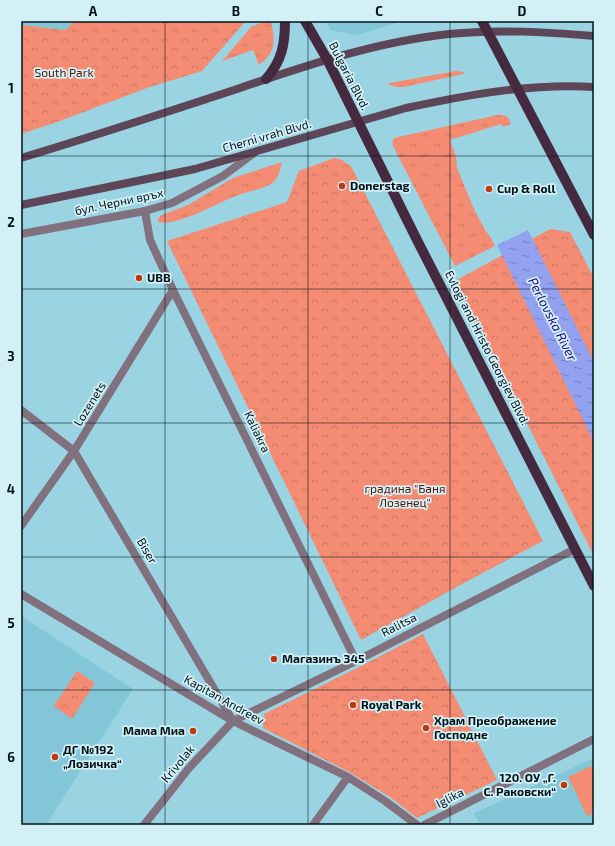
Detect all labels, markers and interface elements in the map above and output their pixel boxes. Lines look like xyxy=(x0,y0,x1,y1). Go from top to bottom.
text: A xyxy=(89,3,98,19)
text: B xyxy=(232,3,240,19)
text: C xyxy=(375,3,383,19)
text: D xyxy=(518,3,527,19)
street label: Bulgaria Blvd. xyxy=(327,39,373,112)
park label: South Park xyxy=(34,65,94,79)
text: 1 xyxy=(8,80,14,96)
street label: Cherni vrah Blvd. xyxy=(221,116,313,154)
place label: Donerstag xyxy=(350,178,410,192)
marker: Donerstag xyxy=(337,181,347,191)
place label: Cup & Roll xyxy=(497,181,555,195)
marker: Cup & Roll xyxy=(484,184,494,194)
street label: бул. Черни връх xyxy=(73,185,165,218)
text: 2 xyxy=(7,214,15,230)
street label: Evlogi and Hristo Georgiev Blvd. xyxy=(443,268,533,427)
place label: UBB xyxy=(147,270,171,284)
marker: UBB xyxy=(134,273,144,283)
water label: Perlovska River xyxy=(525,275,581,364)
text: 3 xyxy=(7,348,15,364)
street label: Lozenets xyxy=(70,379,108,428)
street label: Kaliakra xyxy=(242,409,274,455)
text: 4 xyxy=(7,481,15,497)
park label: градина "Баня Лозенец" xyxy=(365,481,445,509)
street label: Biser xyxy=(135,535,161,566)
street label: Ralitsa xyxy=(379,609,419,639)
text: 5 xyxy=(7,615,15,631)
place label: Магазинъ 345 xyxy=(282,651,365,665)
marker: Магазинъ 345 xyxy=(269,654,279,664)
street label: Kapitan Andreev xyxy=(182,671,267,727)
place label: Royal Park xyxy=(361,697,422,712)
marker: Royal Park xyxy=(348,700,358,710)
place label: Храм Преображение Господне xyxy=(434,713,557,741)
place label: Мама Миа xyxy=(123,723,185,737)
marker: Храм Преображение Господне xyxy=(421,723,431,733)
marker: Мама Миа xyxy=(188,726,198,736)
place label: ДГ №192 „Лозичка“ xyxy=(63,742,122,770)
street label: Krivolak xyxy=(158,742,197,785)
text: 6 xyxy=(7,749,15,765)
marker: ДГ №192 „Лозичка“ xyxy=(50,752,60,762)
place label: 120. ОУ „Г. С. Раковски“ xyxy=(483,770,556,798)
marker: 120. ОУ „Г. С. Раковски“ xyxy=(559,780,569,790)
street label: Iglika xyxy=(433,784,466,810)

